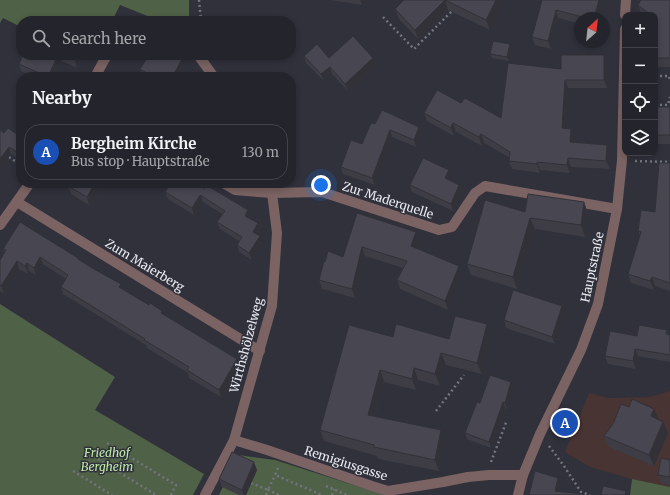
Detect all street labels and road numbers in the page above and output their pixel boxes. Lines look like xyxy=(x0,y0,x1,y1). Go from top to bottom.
street label: Zur Maderquelle xyxy=(341,178,435,222)
street label: Hauptstraße xyxy=(577,230,607,304)
street label: Zum Maierberg xyxy=(103,236,188,295)
street label: Wirthshölzelweg xyxy=(226,295,266,395)
street label: Remigiusgasse xyxy=(303,443,389,483)

